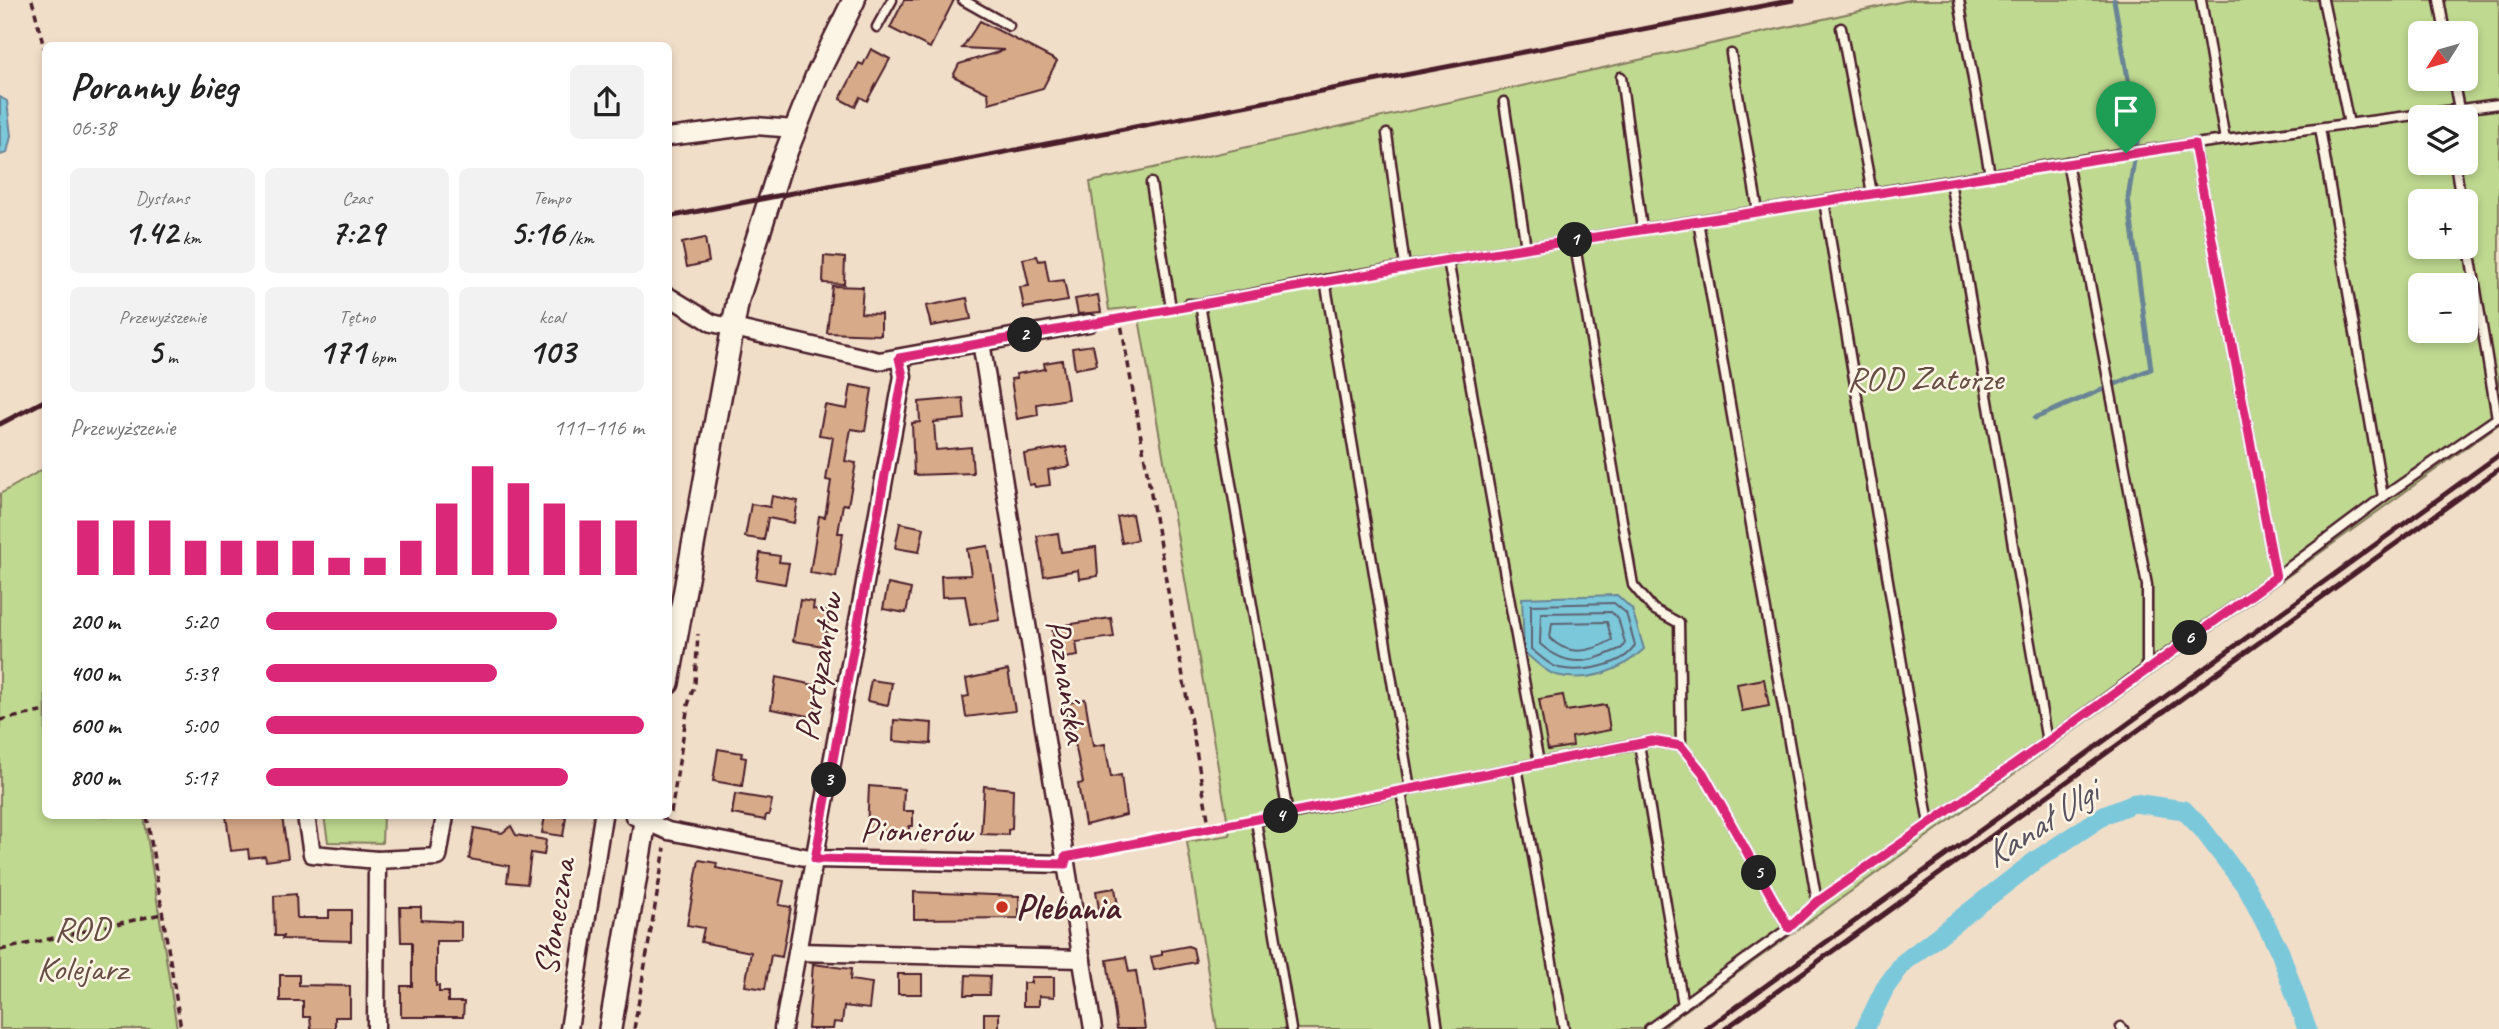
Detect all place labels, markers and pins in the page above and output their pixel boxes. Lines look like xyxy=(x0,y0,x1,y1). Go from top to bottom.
pin xyxy=(2096,81,2156,153)
pin: 1 xyxy=(1558,222,1592,258)
pin: 2 xyxy=(1007,318,1042,352)
pin: 6 xyxy=(2172,620,2208,656)
pin: 3 xyxy=(812,762,846,798)
pin: 4 xyxy=(1264,798,1298,834)
pin: 5 xyxy=(1742,856,1776,890)
place label: Plebania xyxy=(1016,885,1122,930)
marker: Plebania xyxy=(994,899,1010,915)

